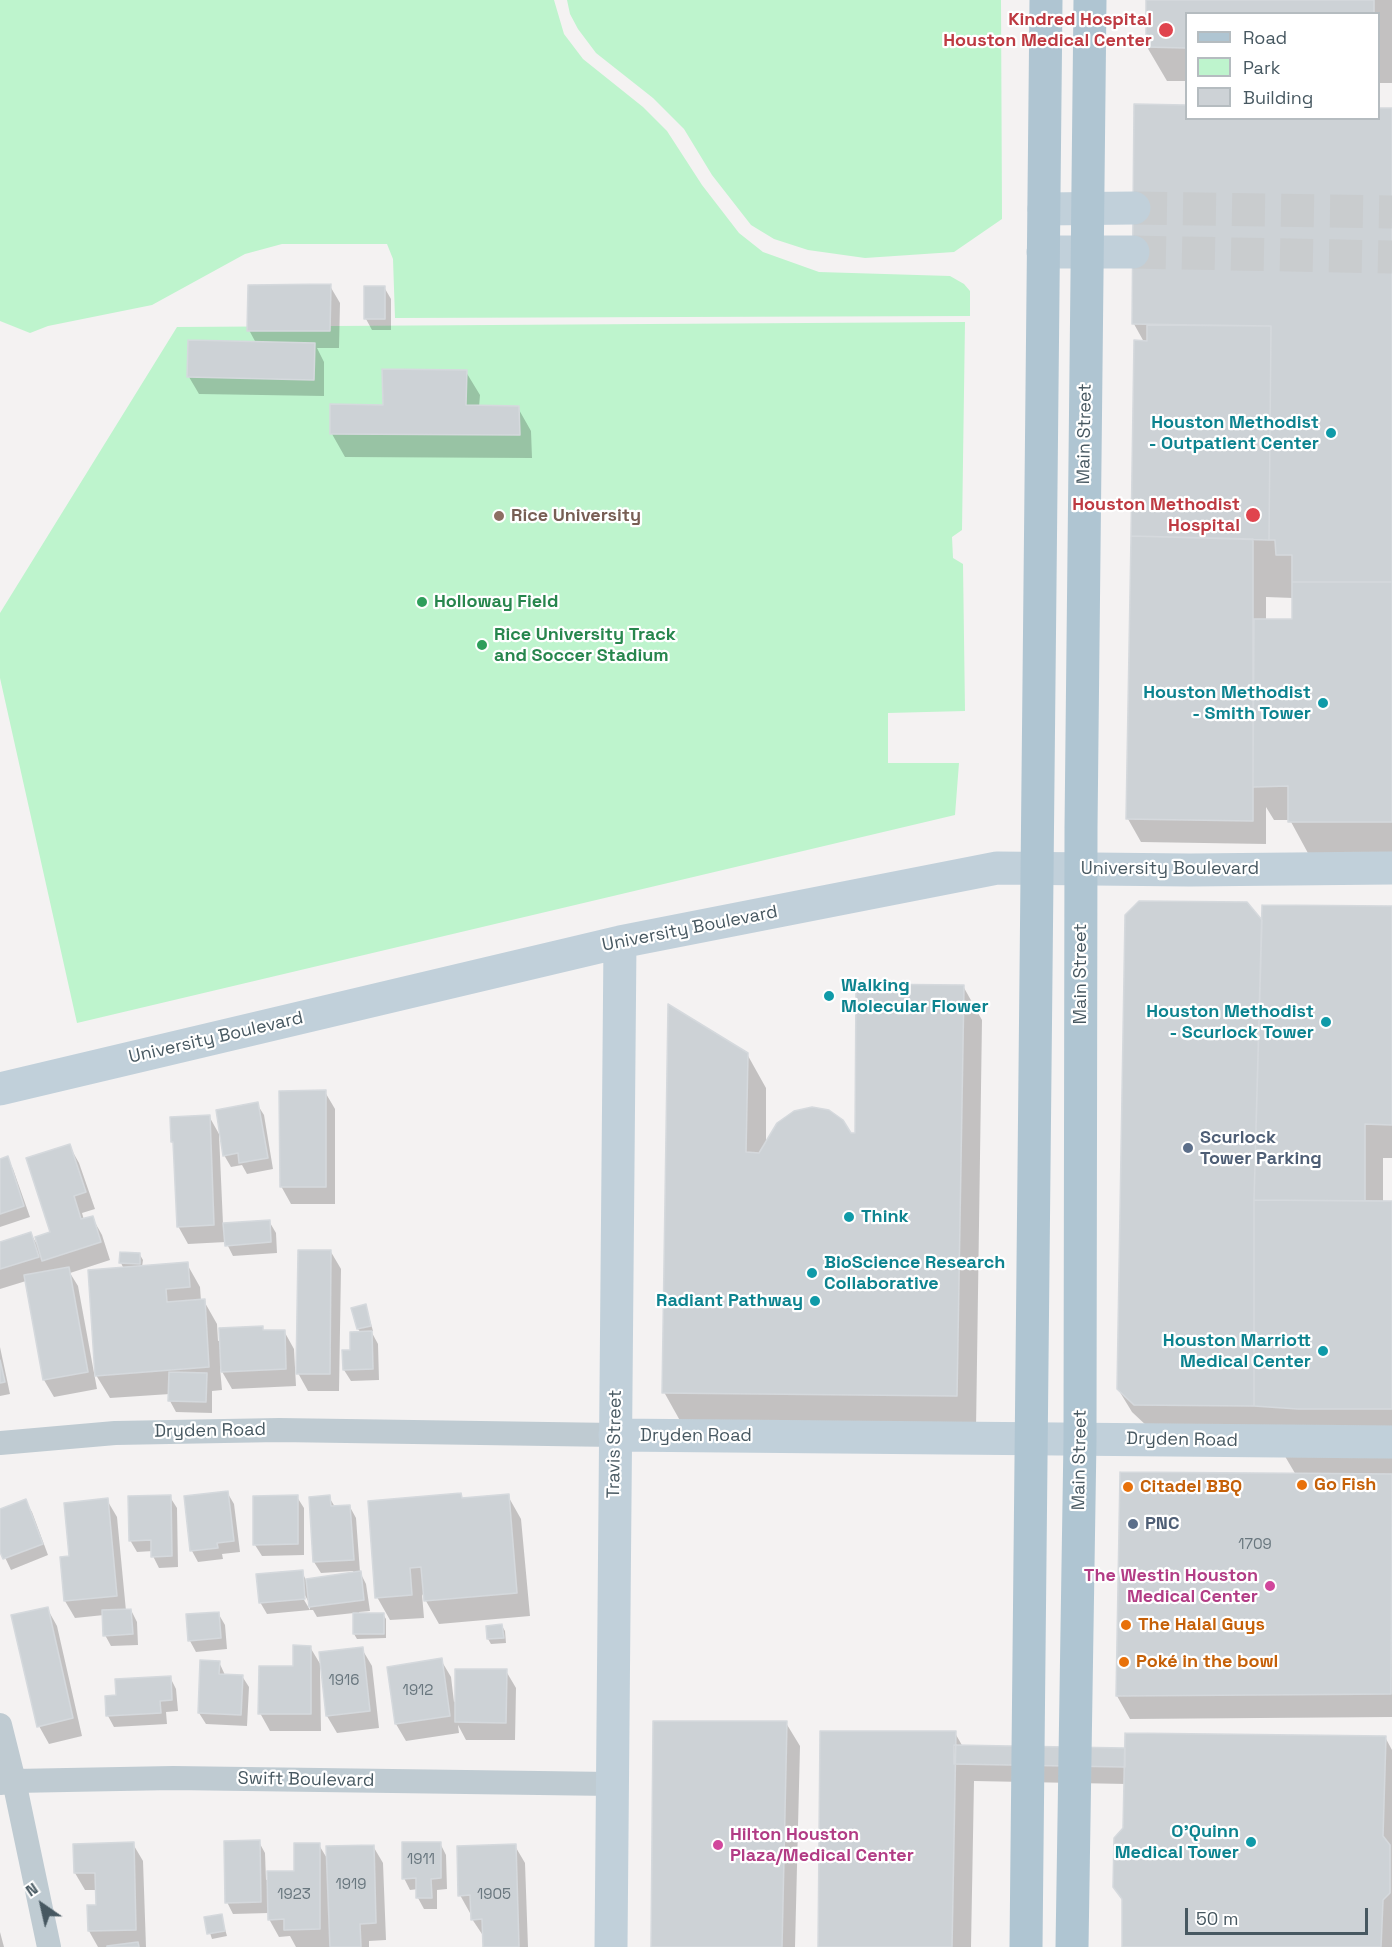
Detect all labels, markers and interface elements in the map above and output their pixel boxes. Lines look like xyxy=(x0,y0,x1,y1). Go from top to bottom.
place label: Kindred Hospital Houston Medical Center xyxy=(943,9,1152,52)
legend xyxy=(1185,12,1380,120)
marker: Kindred Hospital Houston Medical Center xyxy=(1157,21,1175,39)
text: Road xyxy=(1243,26,1287,49)
text: Park xyxy=(1243,56,1280,79)
text: Building xyxy=(1243,86,1313,109)
street label: Main Street xyxy=(1073,383,1097,485)
place label: Houston Methodist - Outpatient Center xyxy=(1149,412,1319,454)
marker: Houston Methodist - Outpatient Center xyxy=(1324,426,1338,440)
place label: Houston Methodist Hospital xyxy=(1072,494,1240,536)
place label: Rice University xyxy=(511,505,641,527)
marker: Houston Methodist Hospital xyxy=(1244,506,1262,524)
marker: Rice University xyxy=(492,509,506,523)
place label: Holloway Field xyxy=(434,591,558,613)
marker: Holloway Field xyxy=(415,595,429,609)
place label: Rice University Track and Soccer Stadium xyxy=(494,624,676,666)
marker: Rice University Track and Soccer Stadium xyxy=(475,638,489,652)
place label: Houston Methodist - Smith Tower xyxy=(1143,682,1311,724)
marker: Houston Methodist - Smith Tower xyxy=(1316,696,1330,710)
street label: University Boulevard xyxy=(1081,858,1259,880)
street label: University Boulevard xyxy=(600,901,780,957)
street label: Main Street xyxy=(1070,923,1092,1025)
place label: Walking Molecular Flower xyxy=(841,975,989,1018)
marker: Walking Molecular Flower xyxy=(822,989,836,1003)
place label: Houston Methodist - Scurlock Tower xyxy=(1146,1001,1314,1044)
street label: University Boulevard xyxy=(127,1007,305,1069)
marker: Houston Methodist - Scurlock Tower xyxy=(1319,1015,1333,1029)
place label: Scurlock Tower Parking xyxy=(1200,1127,1322,1170)
marker: Scurlock Tower Parking xyxy=(1181,1141,1195,1155)
place label: Think xyxy=(861,1206,909,1228)
marker: Think xyxy=(842,1210,856,1224)
place label: BioScience Research Collaborative xyxy=(824,1252,1005,1294)
marker: BioScience Research Collaborative xyxy=(805,1266,819,1280)
place label: Radiant Pathway xyxy=(656,1290,803,1312)
marker: Radiant Pathway xyxy=(808,1294,822,1308)
place label: Houston Marriott Medical Center xyxy=(1163,1330,1311,1372)
marker: Houston Marriott Medical Center xyxy=(1316,1344,1330,1358)
street label: Travis Street xyxy=(603,1389,627,1499)
street label: Main Street xyxy=(1068,1409,1092,1511)
street label: Dryden Road xyxy=(154,1419,266,1443)
street label: Dryden Road xyxy=(640,1425,752,1447)
street label: Dryden Road xyxy=(1126,1428,1238,1452)
place label: Go Fish xyxy=(1314,1474,1376,1496)
place label: Citadel BBQ xyxy=(1140,1476,1242,1498)
marker: Go Fish xyxy=(1295,1478,1309,1492)
marker: Citadel BBQ xyxy=(1121,1480,1135,1494)
place label: PNC xyxy=(1145,1513,1180,1535)
marker: PNC xyxy=(1126,1517,1140,1531)
house number: 1709 xyxy=(1238,1536,1272,1554)
place label: The Westin Houston Medical Center xyxy=(1084,1565,1258,1608)
marker: The Westin Houston Medical Center xyxy=(1263,1579,1277,1593)
place label: The Halal Guys xyxy=(1138,1614,1265,1636)
marker: The Halal Guys xyxy=(1119,1618,1133,1632)
place label: Poké in the bowl xyxy=(1136,1651,1278,1673)
marker: Poké in the bowl xyxy=(1117,1655,1131,1669)
house number: 1916 xyxy=(329,1672,359,1690)
house number: 1912 xyxy=(403,1682,433,1700)
street label: Swift Boulevard xyxy=(237,1768,375,1792)
place label: O'Quinn Medical Tower xyxy=(1115,1821,1239,1864)
place label: Hilton Houston Plaza/Medical Center xyxy=(730,1824,914,1866)
marker: O'Quinn Medical Tower xyxy=(1244,1835,1258,1849)
marker: Hilton Houston Plaza/Medical Center xyxy=(711,1838,725,1852)
house number: 1911 xyxy=(407,1851,435,1869)
north arrow xyxy=(12,1875,72,1935)
house number: 1919 xyxy=(336,1876,366,1894)
text: N xyxy=(21,1878,42,1901)
house number: 1923 xyxy=(277,1886,311,1904)
house number: 1905 xyxy=(477,1886,511,1904)
scale bar xyxy=(1188,1896,1371,1934)
text: 50 m xyxy=(1196,1907,1238,1930)

